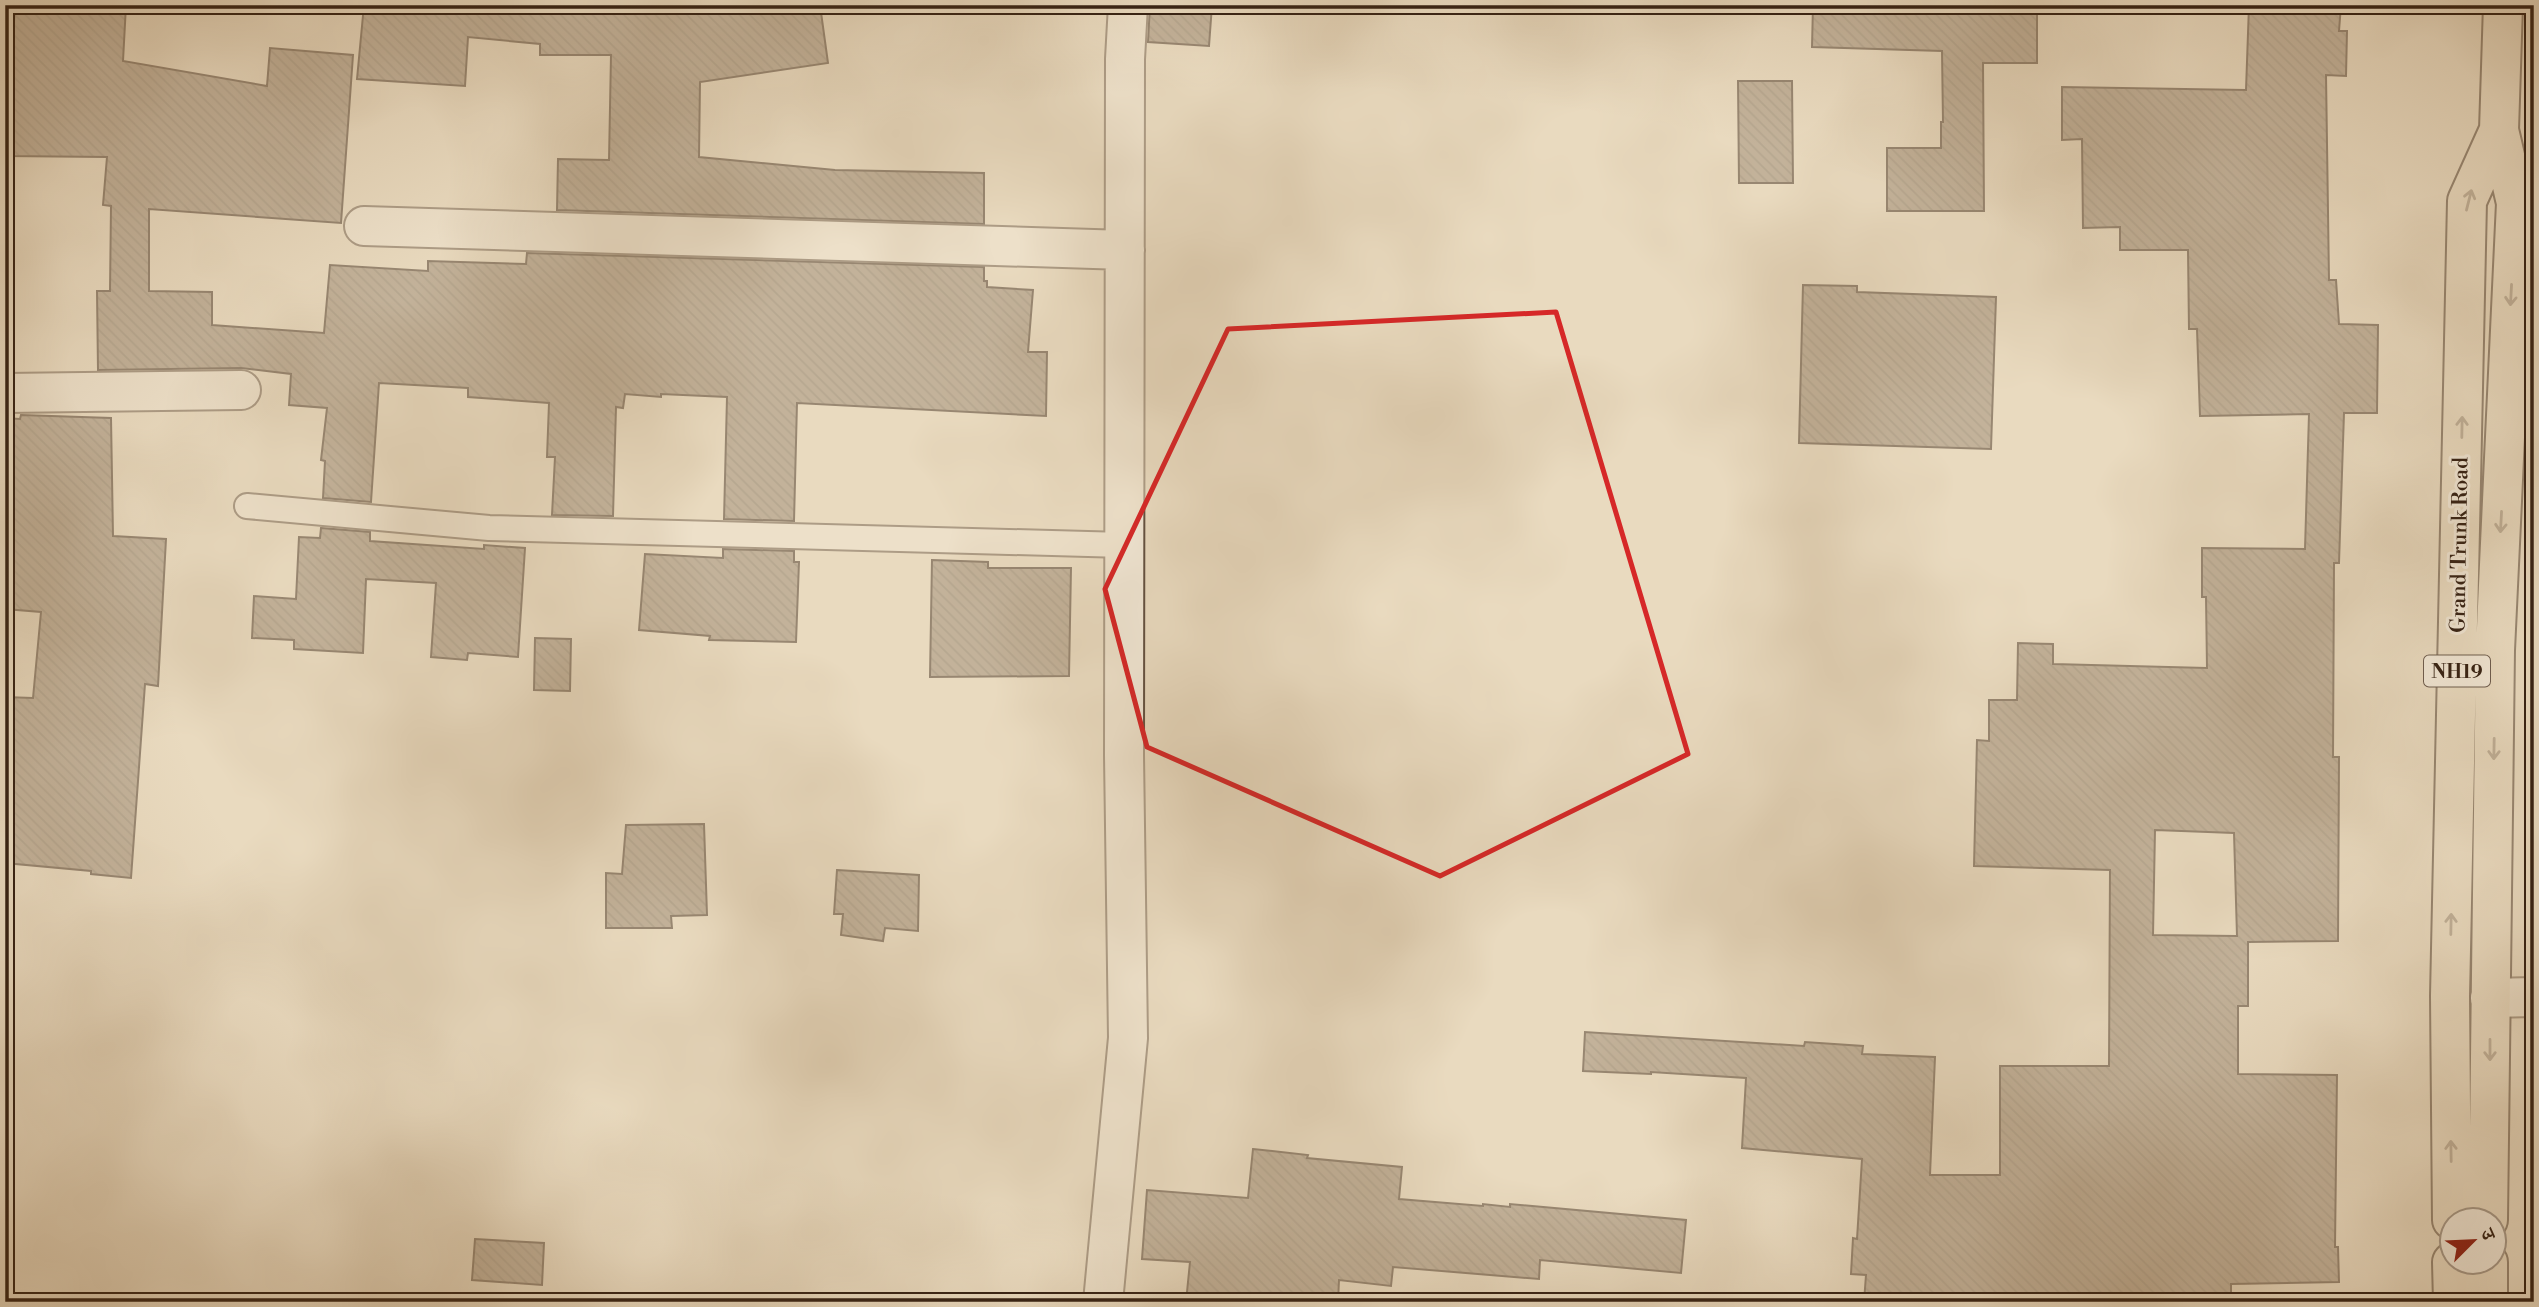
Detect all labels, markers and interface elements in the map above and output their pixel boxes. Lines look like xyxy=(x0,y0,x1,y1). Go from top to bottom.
one-way arrow xyxy=(2463,189,2476,212)
one-way arrow xyxy=(2505,283,2518,306)
one-way arrow xyxy=(2455,416,2469,439)
street label: Grand Trunk Road xyxy=(2445,457,2475,633)
one-way arrow xyxy=(2495,510,2508,533)
road number: NH19 xyxy=(2424,656,2490,686)
one-way arrow xyxy=(2487,737,2501,760)
one-way arrow xyxy=(2445,913,2458,936)
one-way arrow xyxy=(2483,1038,2497,1061)
one-way arrow xyxy=(2444,1140,2458,1163)
north arrow xyxy=(2438,1206,2508,1276)
text: उ xyxy=(2474,1223,2501,1245)

